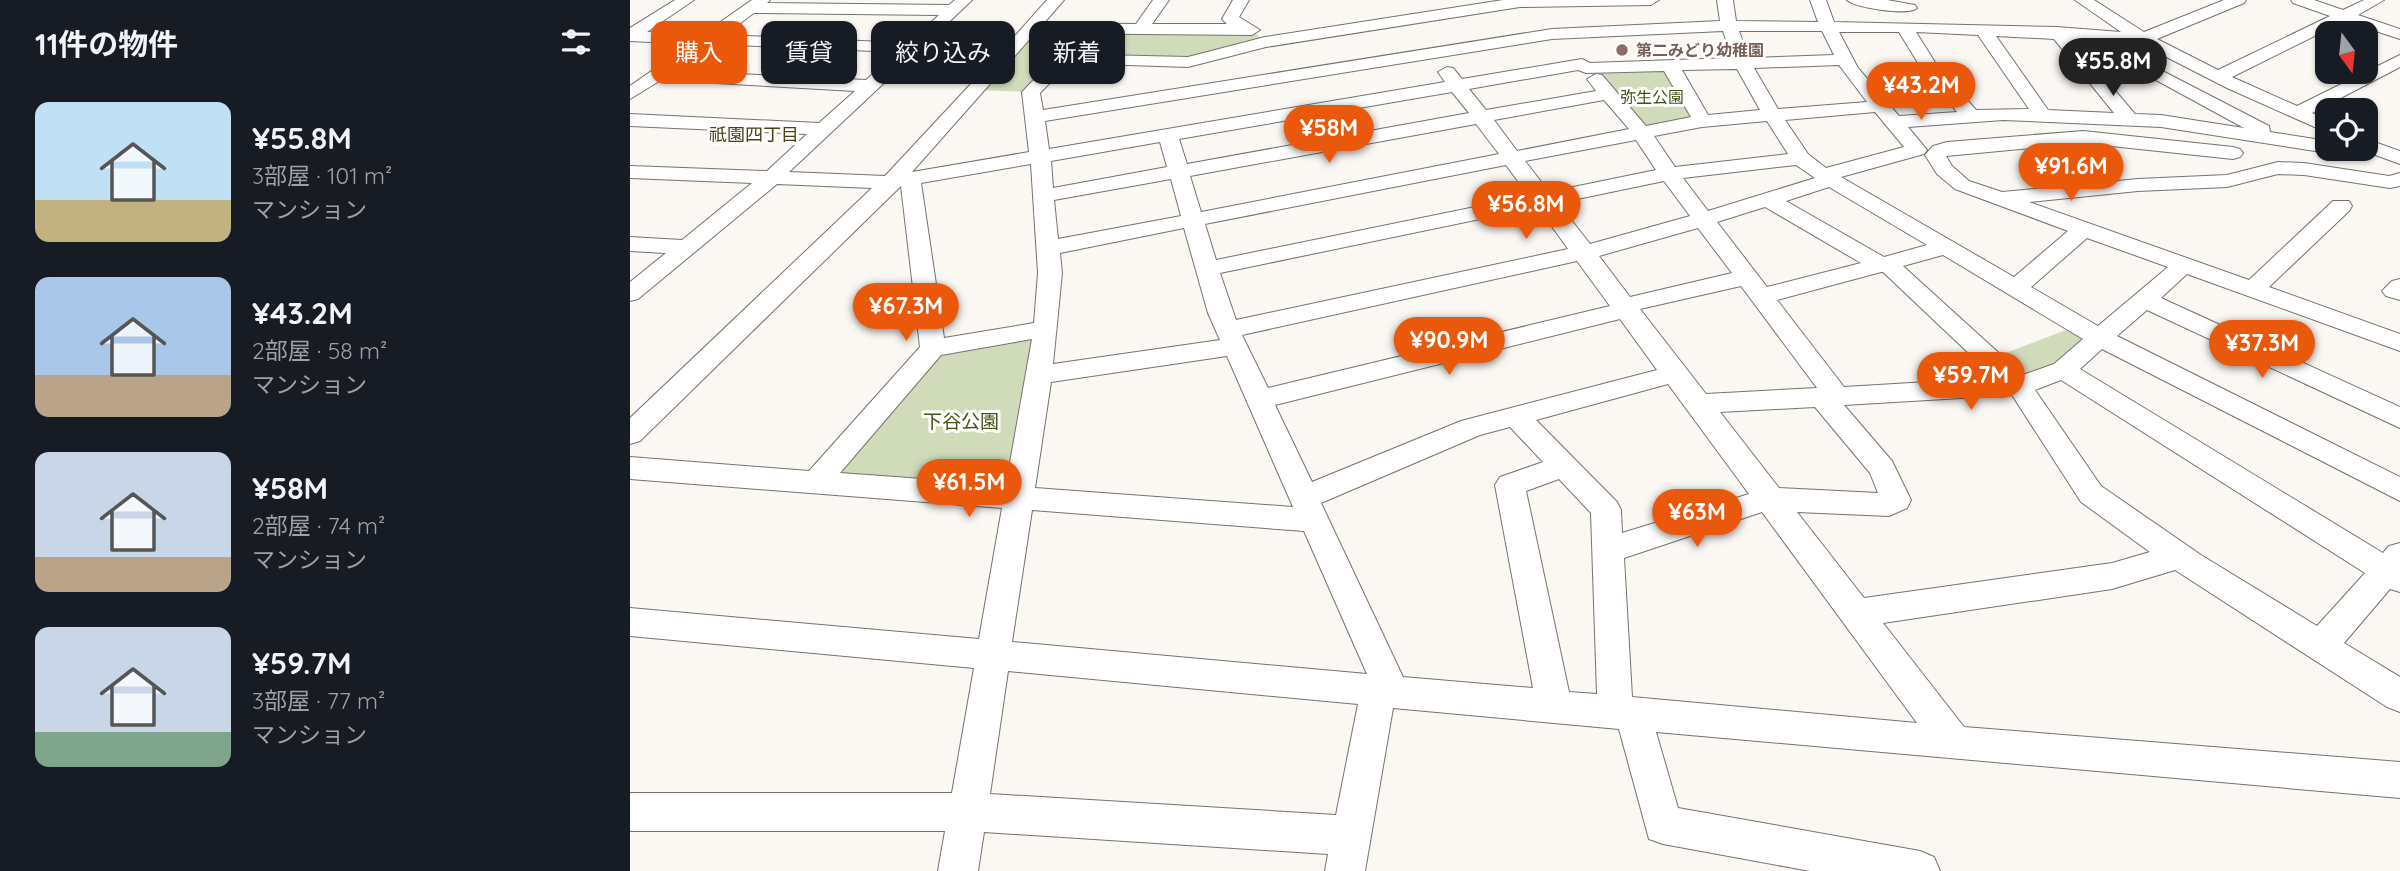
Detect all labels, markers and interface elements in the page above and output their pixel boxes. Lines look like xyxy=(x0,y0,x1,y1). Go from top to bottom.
chip: 購入 xyxy=(651,21,747,84)
chip: 賃貸 xyxy=(761,21,857,84)
chip: 絞り込み xyxy=(871,21,1015,84)
chip: 新着 xyxy=(1029,21,1125,84)
north arrow xyxy=(2315,21,2378,84)
map controls xyxy=(2315,21,2378,161)
icon: filters xyxy=(557,23,595,61)
text: 11件の物件 xyxy=(35,25,178,63)
pin: ¥55.8M xyxy=(2056,38,2170,98)
place label: 第二みどり幼稚園 xyxy=(1636,40,1764,60)
marker: 第二みどり幼稚園 xyxy=(1614,42,1630,58)
text: ¥55.8M xyxy=(2075,46,2151,75)
pin: ¥43.2M xyxy=(1864,62,1978,122)
text: ¥43.2M xyxy=(1882,70,1960,99)
park label: 弥生公園 xyxy=(1620,87,1684,107)
button: locate xyxy=(2315,98,2378,161)
pin: ¥58M xyxy=(1288,106,1370,165)
text: ¥58M xyxy=(1300,113,1358,142)
text: ¥55.8M xyxy=(252,119,352,157)
district label: 祇園四丁目 xyxy=(709,123,799,146)
icon: home xyxy=(91,130,175,214)
pin: ¥91.6M xyxy=(2014,144,2128,203)
text: ¥91.6M xyxy=(2034,151,2108,180)
text: 3部屋 · 101 m² xyxy=(252,161,392,190)
pin: ¥56.8M xyxy=(1469,182,1583,241)
text: ¥56.8M xyxy=(1488,189,1564,218)
text: マンション xyxy=(252,195,367,224)
pin: ¥67.3M xyxy=(849,284,963,343)
text: ¥67.3M xyxy=(869,291,943,320)
text: ¥43.2M xyxy=(252,294,353,332)
icon: home xyxy=(91,305,175,389)
pin: ¥90.9M xyxy=(1392,318,1506,377)
pin: ¥37.3M xyxy=(2205,320,2319,380)
text: ¥90.9M xyxy=(1410,325,1488,354)
text: ¥37.3M xyxy=(2225,328,2299,357)
text: 2部屋 · 58 m² xyxy=(252,336,387,365)
pin: ¥59.7M xyxy=(1914,352,2028,412)
text: ¥59.7M xyxy=(1933,360,2009,389)
text: マンション xyxy=(252,370,367,399)
park label: 下谷公園 xyxy=(923,409,999,433)
pin: ¥61.5M xyxy=(912,460,1026,519)
text: ¥61.5M xyxy=(933,467,1005,496)
text: ¥58M xyxy=(252,469,328,507)
icon: home xyxy=(91,480,175,564)
pin: ¥63M xyxy=(1656,490,1738,549)
text: ¥63M xyxy=(1668,497,1726,526)
text: 2部屋 · 74 m² xyxy=(252,511,385,540)
text: マンション xyxy=(252,545,367,574)
text: ¥59.7M xyxy=(252,644,352,682)
icon: home xyxy=(91,655,175,739)
text: 3部屋 · 77 m² xyxy=(252,686,385,715)
text: マンション xyxy=(252,720,367,749)

